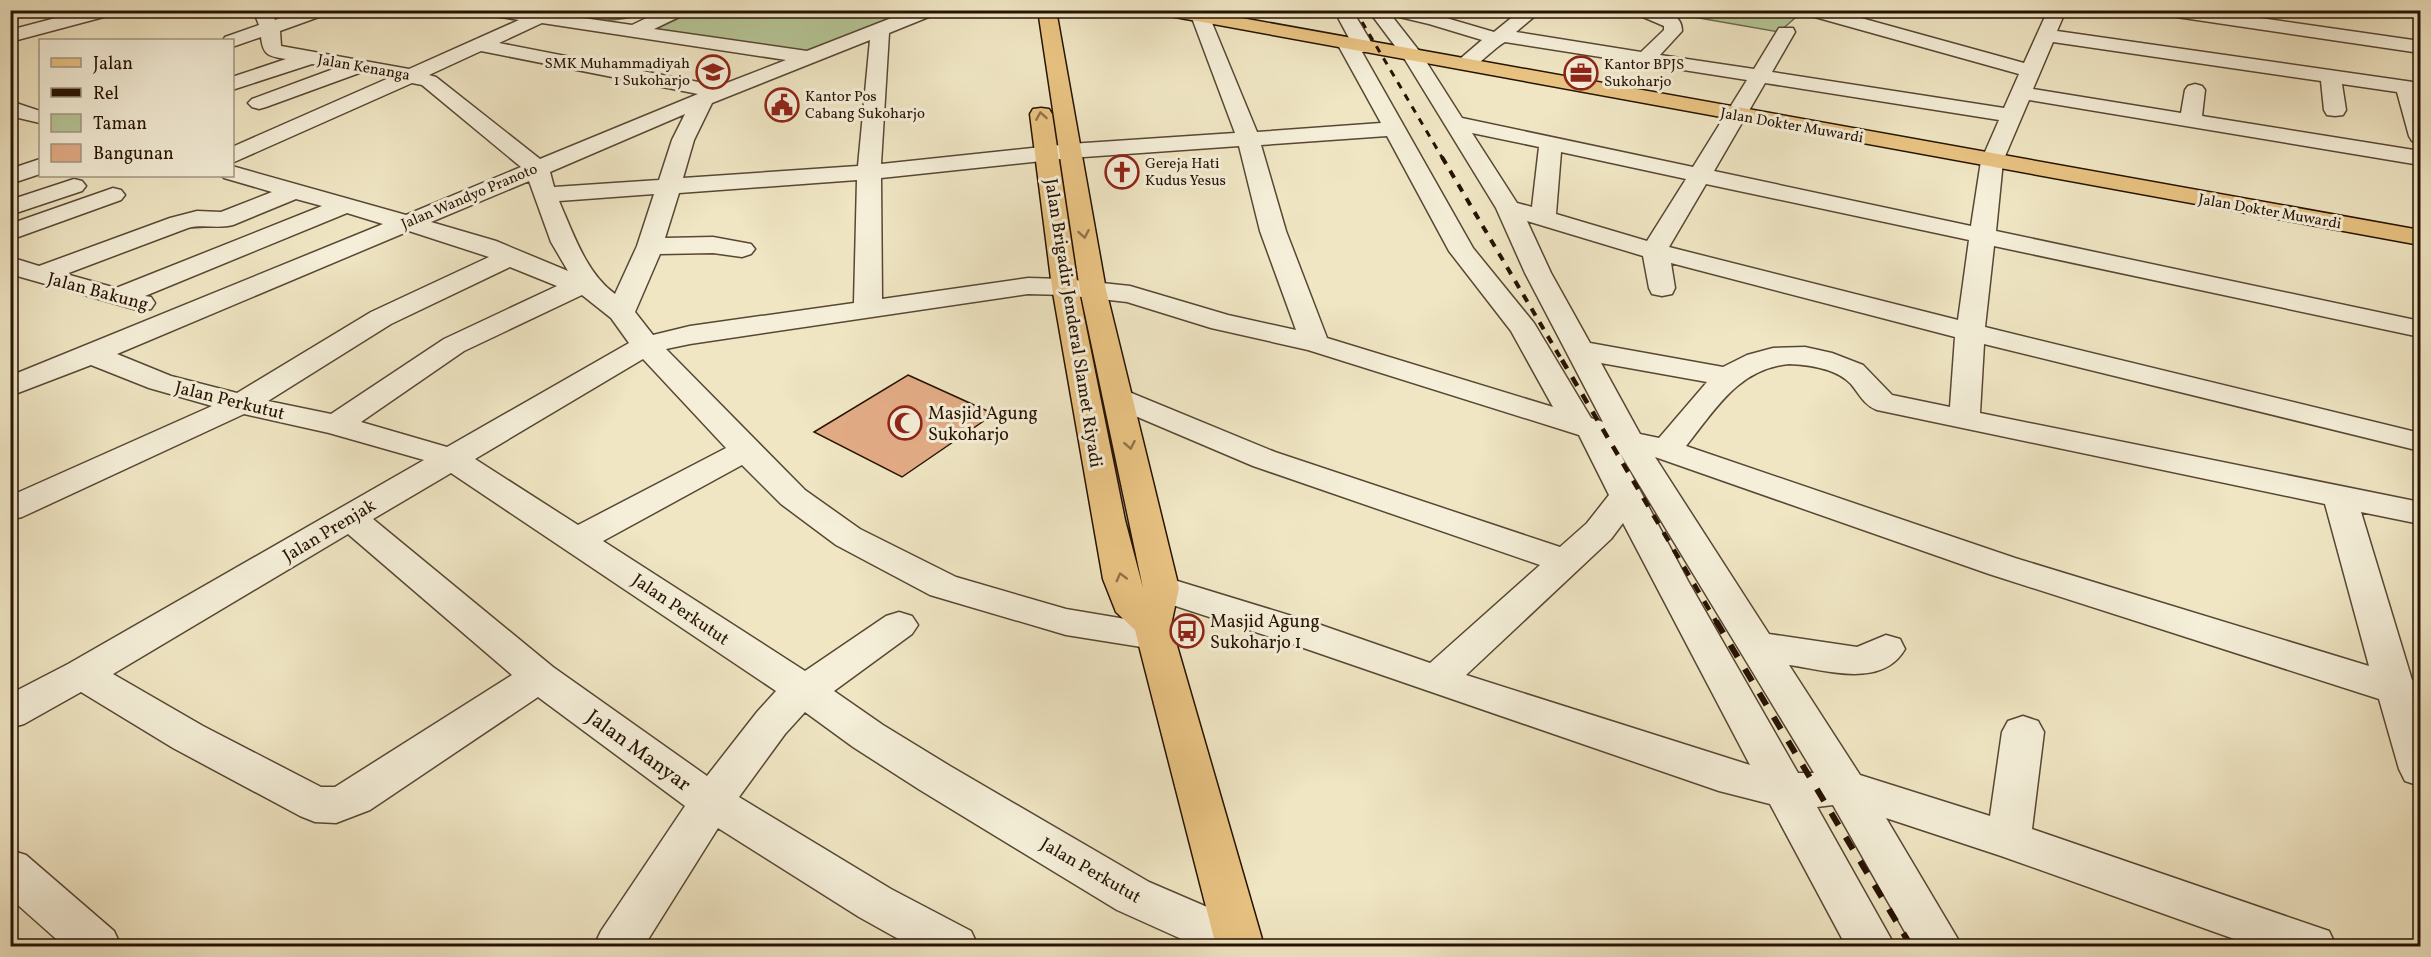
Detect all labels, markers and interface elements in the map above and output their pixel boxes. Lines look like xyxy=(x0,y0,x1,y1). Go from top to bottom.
legend xyxy=(39,39,234,177)
street label: Jalan Kenanga xyxy=(316,50,412,87)
text: Jalan xyxy=(93,52,133,77)
place label: SMK Muhammadiyah 1 Sukoharjo xyxy=(545,54,690,92)
school or university icon: SMK Muhammadiyah 1 Sukoharjo xyxy=(695,54,731,90)
office icon: Kantor BPJS Sukoharjo xyxy=(1563,55,1599,91)
place label: Kantor BPJS Sukoharjo xyxy=(1604,55,1684,93)
text: Rel xyxy=(93,82,119,107)
public building icon: Kantor Pos Cabang Sukoharjo xyxy=(764,87,800,123)
place label: Kantor Pos Cabang Sukoharjo xyxy=(805,87,925,125)
street label: Jalan Dokter Muwardi xyxy=(1719,104,1865,149)
text: Taman xyxy=(93,112,147,137)
one-way arrow xyxy=(1036,112,1048,121)
text: Bangunan xyxy=(93,142,174,167)
church icon: Gereja Hati Kudus Yesus xyxy=(1104,154,1140,190)
place label: Gereja Hati Kudus Yesus xyxy=(1145,154,1226,192)
street label: Jalan Wandyo Pranoto xyxy=(398,159,541,236)
street label: Jalan Brigadir Jenderal Slamet Riyadi xyxy=(1037,177,1108,470)
street label: Jalan Dokter Muwardi xyxy=(2197,190,2343,235)
one-way arrow xyxy=(1077,229,1090,239)
street label: Jalan Bakung xyxy=(44,267,151,318)
street label: Jalan Perkutut xyxy=(172,376,287,427)
place label: Masjid Agung Sukoharjo xyxy=(928,402,1038,448)
mosque icon: Masjid Agung Sukoharjo xyxy=(887,405,923,441)
one-way arrow xyxy=(1123,440,1136,450)
street label: Jalan Prenjak xyxy=(278,494,381,569)
street label: Jalan Perkutut xyxy=(627,568,734,652)
one-way arrow xyxy=(1116,572,1129,582)
place label: Masjid Agung Sukoharjo 1 xyxy=(1210,610,1320,656)
bus stop icon: Masjid Agung Sukoharjo 1 xyxy=(1169,613,1205,649)
street label: Jalan Manyar xyxy=(580,703,697,799)
street label: Jalan Perkutut xyxy=(1035,832,1145,910)

